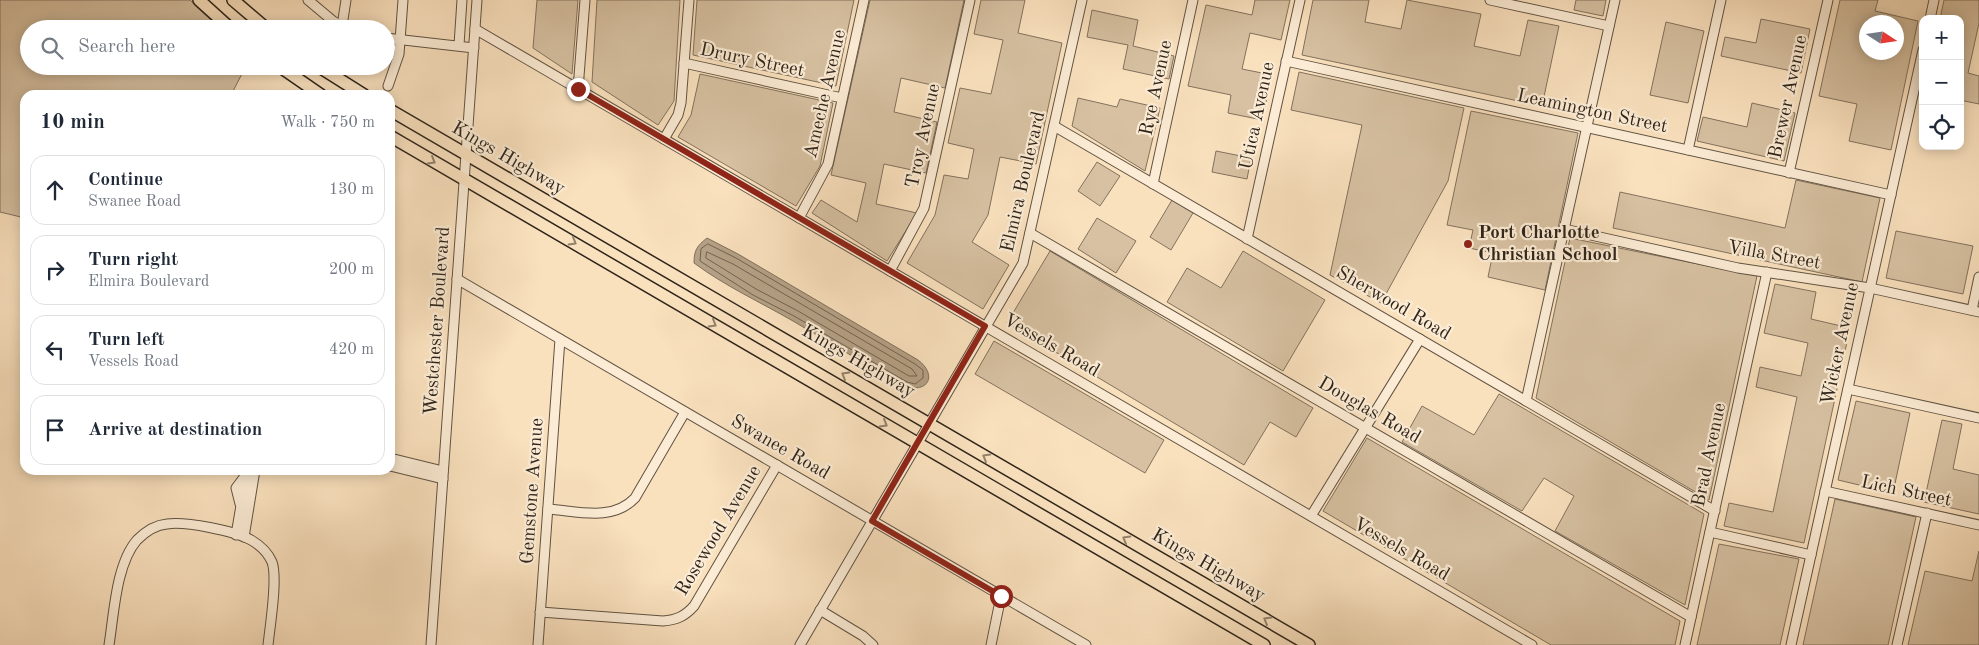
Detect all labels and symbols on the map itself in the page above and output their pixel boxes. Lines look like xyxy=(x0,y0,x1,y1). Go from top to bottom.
north arrow xyxy=(1859,15,1904,60)
street label: Ameche Avenue xyxy=(802,28,850,160)
street label: Brewer Avenue xyxy=(1767,34,1811,160)
street label: Rye Avenue xyxy=(1138,39,1176,137)
street label: Drury Street xyxy=(698,41,806,81)
street label: Utica Avenue xyxy=(1237,60,1279,172)
route end xyxy=(567,78,590,101)
street label: Troy Avenue xyxy=(904,82,944,190)
street label: Leamington Street xyxy=(1515,87,1669,137)
street label: Elmira Boulevard xyxy=(999,110,1049,254)
street label: Kings Highway xyxy=(448,119,568,199)
one-way arrow xyxy=(427,154,436,164)
place label: Port Charlotte Christian School xyxy=(1478,224,1618,265)
street label: Westchester Boulevard xyxy=(422,226,454,416)
one-way arrow xyxy=(567,236,576,246)
marker: Port Charlotte Christian School xyxy=(1462,238,1474,250)
street label: Villa Street xyxy=(1726,238,1822,274)
street label: Sherwood Road xyxy=(1332,264,1454,344)
street label: Wicker Avenue xyxy=(1819,281,1863,407)
street label: Vessels Road xyxy=(1000,311,1103,381)
one-way arrow xyxy=(708,318,717,328)
street label: Kings Highway xyxy=(798,322,918,402)
one-way arrow xyxy=(842,372,851,382)
street label: Douglas Road xyxy=(1314,374,1424,448)
street label: Brad Avenue xyxy=(1690,401,1730,509)
street label: Swanee Road xyxy=(727,412,833,484)
street label: Gemstone Avenue xyxy=(518,417,548,565)
one-way arrow xyxy=(878,417,887,427)
one-way arrow xyxy=(982,453,991,463)
street label: Rosewood Avenue xyxy=(673,463,765,599)
street label: Lich Street xyxy=(1859,473,1953,511)
street label: Vessels Road xyxy=(1350,515,1453,585)
street label: Kings Highway xyxy=(1148,526,1268,606)
one-way arrow xyxy=(1123,535,1132,545)
route start xyxy=(990,585,1013,608)
one-way arrow xyxy=(1263,617,1272,627)

